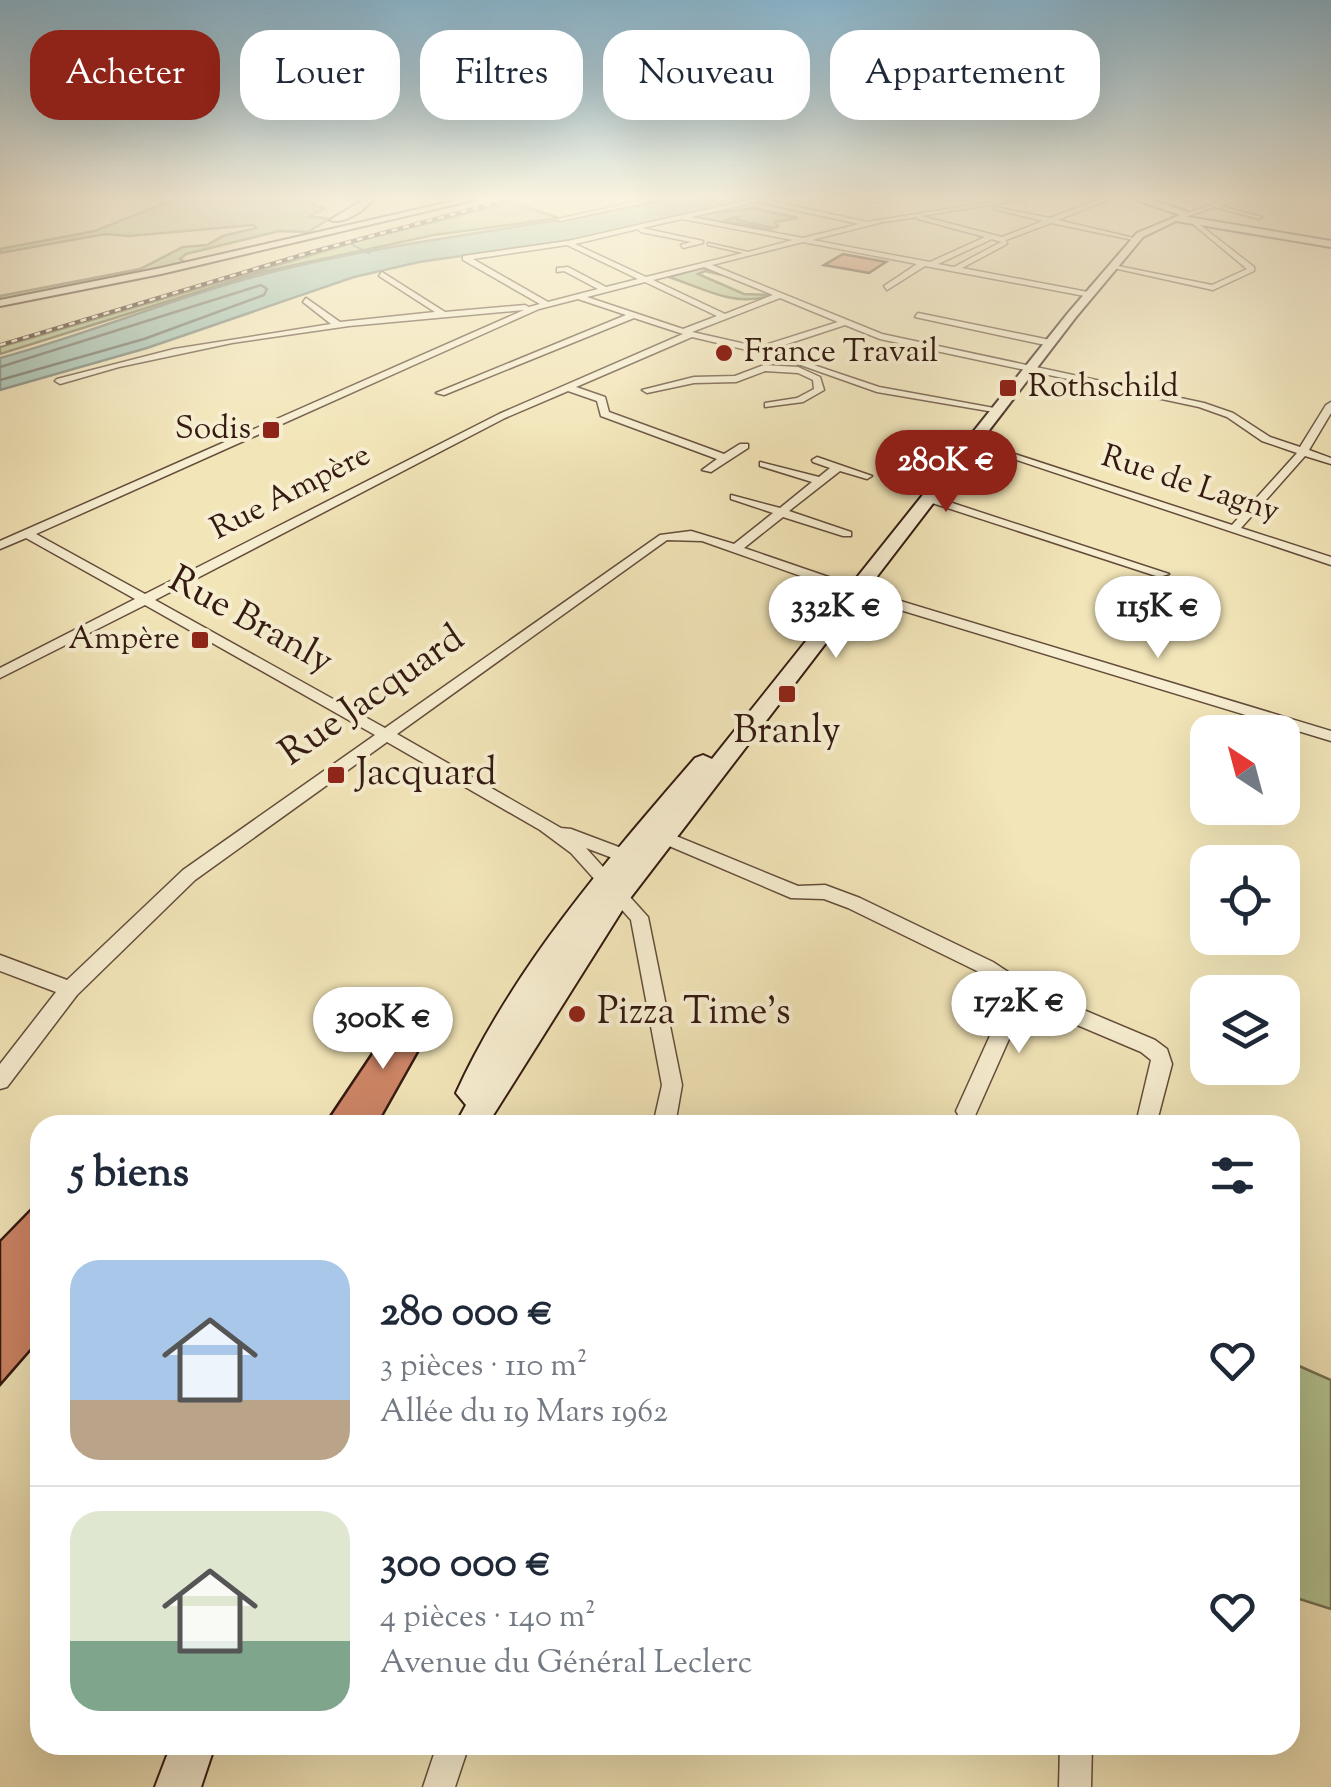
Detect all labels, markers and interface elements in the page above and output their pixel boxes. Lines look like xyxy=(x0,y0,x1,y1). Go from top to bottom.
chip: Acheter xyxy=(30,30,220,120)
chip: Louer xyxy=(240,30,400,120)
chip: Filtres xyxy=(420,30,583,120)
chip: Nouveau xyxy=(603,30,810,120)
chip: Appartement xyxy=(830,30,1100,120)
place label: France Travail xyxy=(744,330,938,376)
marker: France Travail xyxy=(713,342,735,364)
place label: Rothschild xyxy=(1028,365,1179,411)
marker: Rothschild xyxy=(997,377,1019,399)
place label: Sodis xyxy=(175,407,251,453)
marker: Sodis xyxy=(260,419,282,441)
pin: 280K € xyxy=(865,430,1027,515)
street label: Rue Ampère xyxy=(203,433,379,553)
street label: Rue de Lagny xyxy=(1095,435,1285,535)
text: 280K € xyxy=(897,439,995,485)
street label: Rue Branly xyxy=(158,554,342,690)
pin: 332K € xyxy=(755,576,917,661)
pin: 115K € xyxy=(1077,576,1239,661)
text: 332K € xyxy=(791,585,881,631)
text: 115K € xyxy=(1117,585,1199,631)
place label: Ampère xyxy=(68,617,180,663)
street label: Rue Jacquard xyxy=(272,617,474,777)
marker: Ampère xyxy=(189,629,211,651)
marker: Branly xyxy=(776,683,798,705)
place label: Branly xyxy=(733,706,841,760)
north arrow xyxy=(1190,715,1300,825)
map controls xyxy=(1190,715,1300,1085)
place label: Jacquard xyxy=(356,752,497,798)
marker: Jacquard xyxy=(325,764,347,786)
button: locate xyxy=(1190,845,1300,955)
pin: 172K € xyxy=(938,971,1100,1056)
button: layers xyxy=(1190,975,1300,1085)
text: 172K € xyxy=(973,980,1065,1026)
pin: 300K € xyxy=(302,987,464,1072)
place label: Pizza Time's xyxy=(597,987,791,1041)
text: 300K € xyxy=(335,996,431,1042)
marker: Pizza Time's xyxy=(566,1003,588,1025)
text: 5 biens xyxy=(70,1145,189,1205)
icon: filters xyxy=(1205,1148,1260,1203)
text: 280 000 € xyxy=(380,1284,553,1344)
icon: home xyxy=(150,1300,270,1420)
icon: heart xyxy=(1205,1333,1260,1388)
text: 3 pièces · 110 m² xyxy=(380,1344,587,1390)
text: Allée du 19 Mars 1962 xyxy=(380,1390,668,1436)
text: 300 000 € xyxy=(380,1535,551,1595)
icon: home xyxy=(150,1551,270,1671)
icon: heart xyxy=(1205,1584,1260,1639)
text: 4 pièces · 140 m² xyxy=(380,1595,596,1641)
text: Avenue du Général Leclerc xyxy=(380,1641,752,1687)

